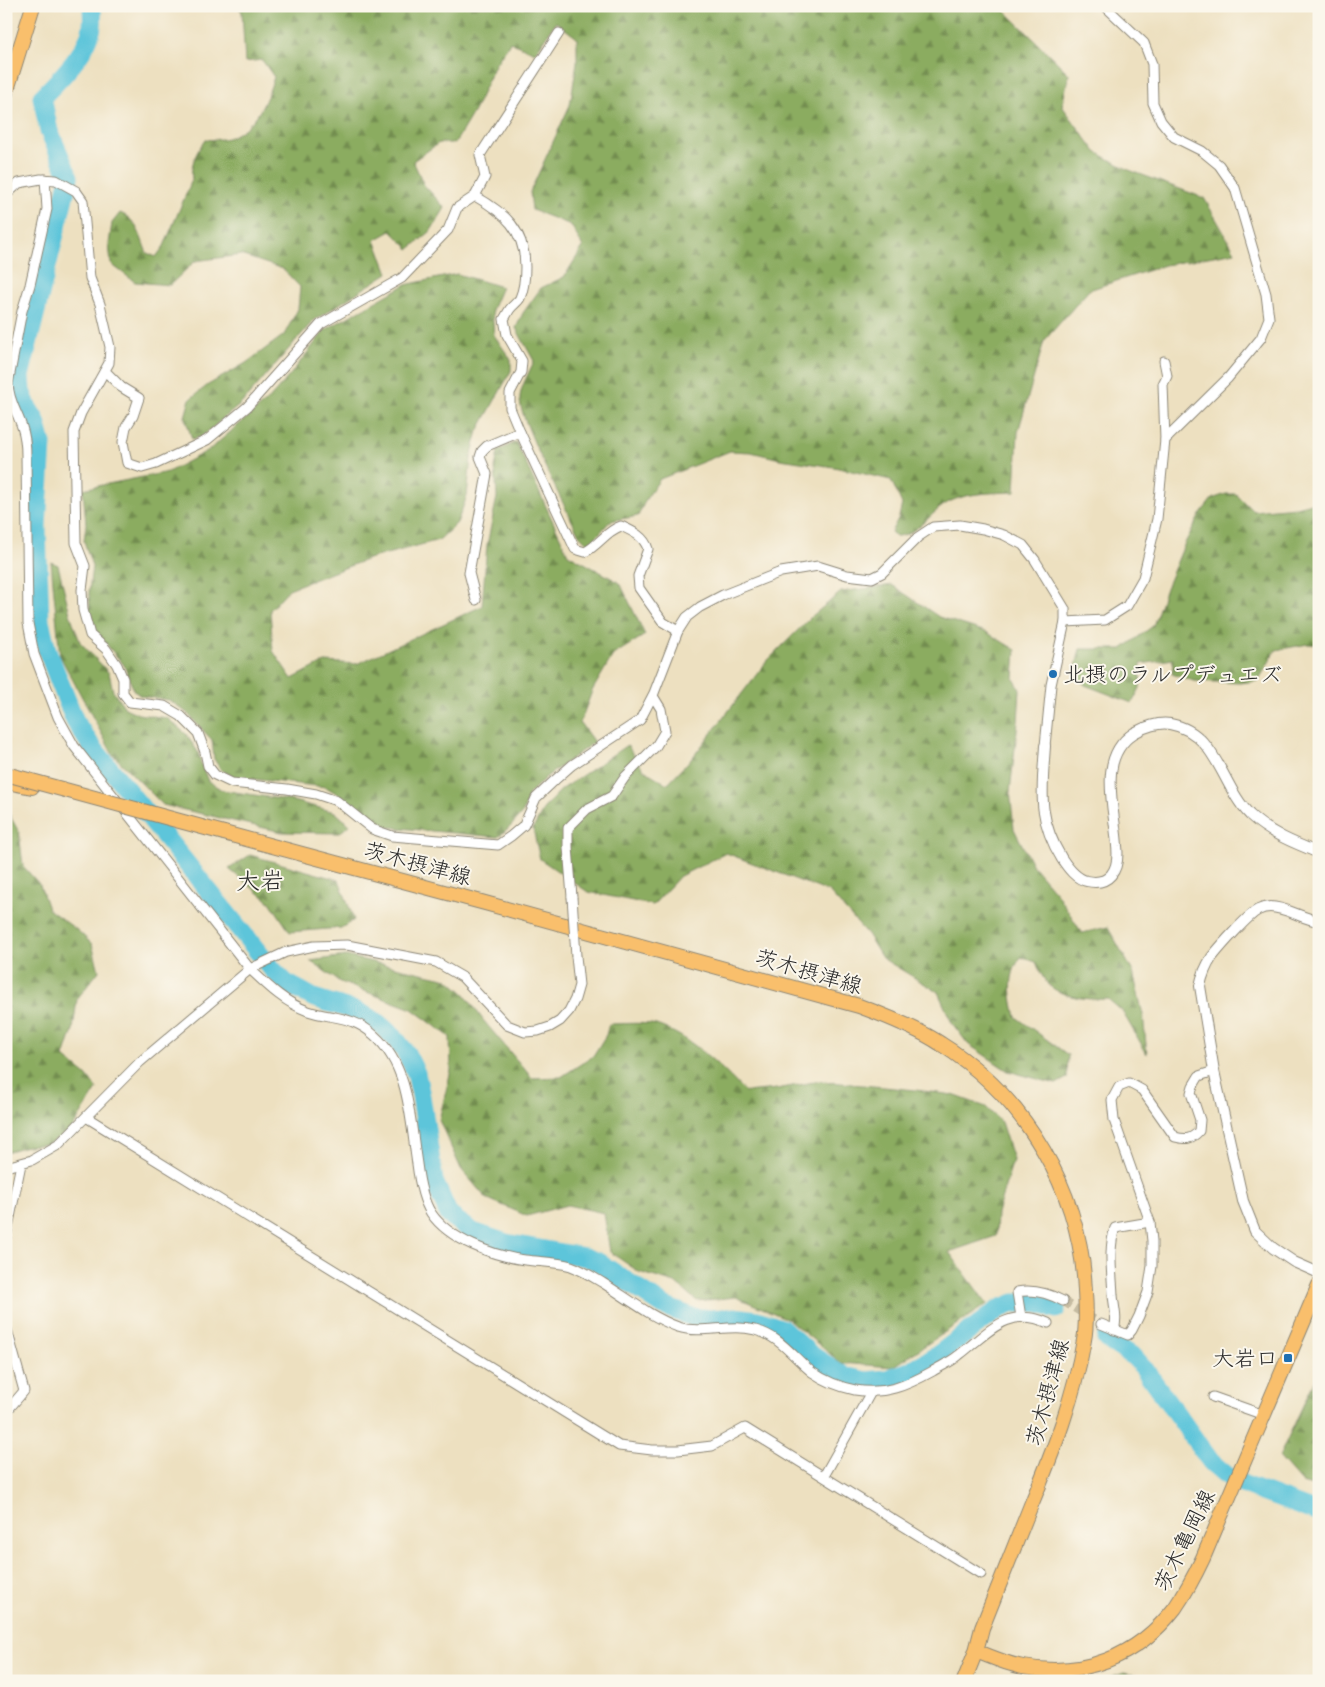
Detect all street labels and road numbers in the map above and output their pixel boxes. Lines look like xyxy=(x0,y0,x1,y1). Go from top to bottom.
street label: 茨木摂津線 xyxy=(360,836,474,896)
street label: 茨木摂津線 xyxy=(751,943,865,1004)
street label: 茨木摂津線 xyxy=(1020,1336,1080,1450)
street label: 茨木亀岡線 xyxy=(1148,1485,1225,1598)

